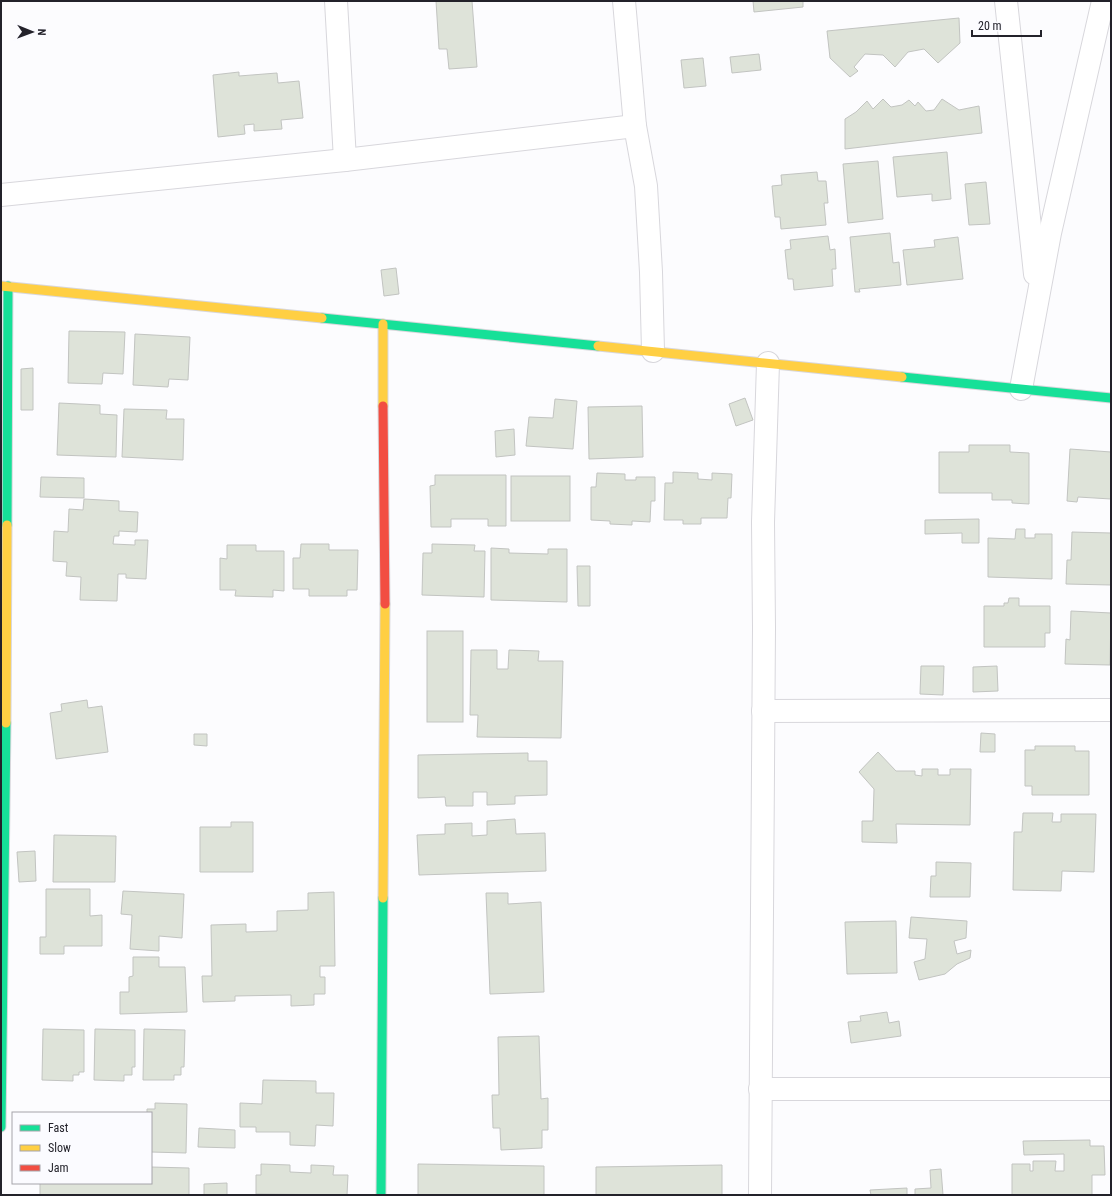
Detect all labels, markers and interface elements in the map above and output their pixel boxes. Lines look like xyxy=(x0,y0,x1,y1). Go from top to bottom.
north arrow xyxy=(12,12,52,52)
scale bar xyxy=(972,12,1041,38)
text: 20 m xyxy=(978,19,1002,33)
text: N xyxy=(35,29,48,36)
legend xyxy=(12,1112,152,1184)
text: Fast xyxy=(48,1121,69,1135)
text: Slow xyxy=(48,1141,71,1155)
text: Jam xyxy=(48,1161,69,1175)

